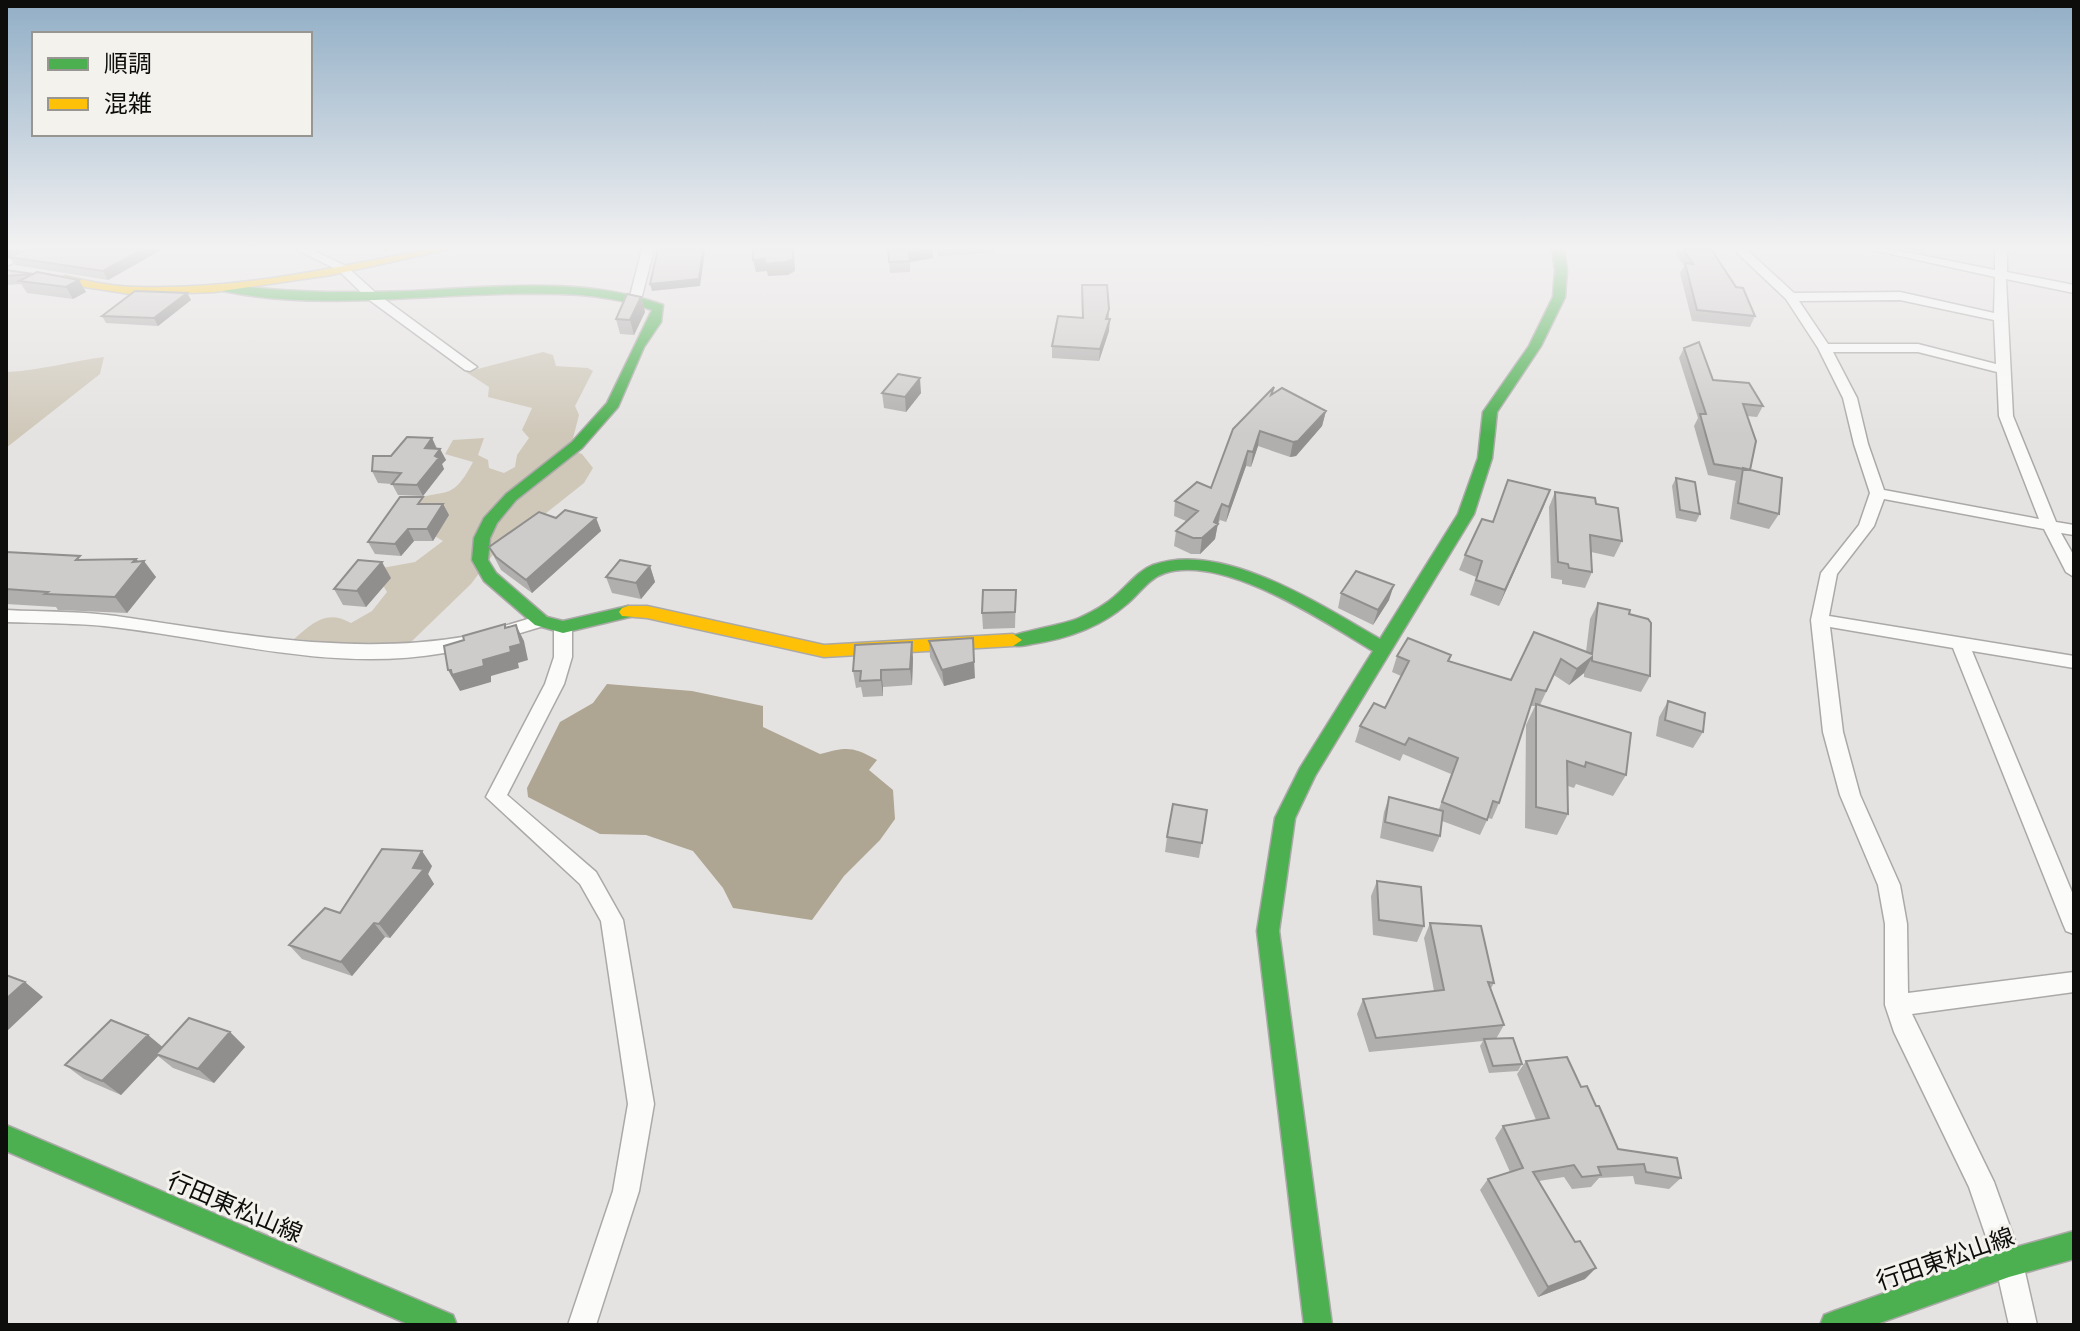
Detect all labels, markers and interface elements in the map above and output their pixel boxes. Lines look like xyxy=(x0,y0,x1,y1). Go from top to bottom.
legend xyxy=(32,32,312,136)
text: 順調 xyxy=(104,51,152,81)
text: 混雑 xyxy=(104,91,152,121)
street label: 行田東松山線 xyxy=(162,1167,306,1251)
street label: 行田東松山線 xyxy=(1873,1223,2019,1299)

